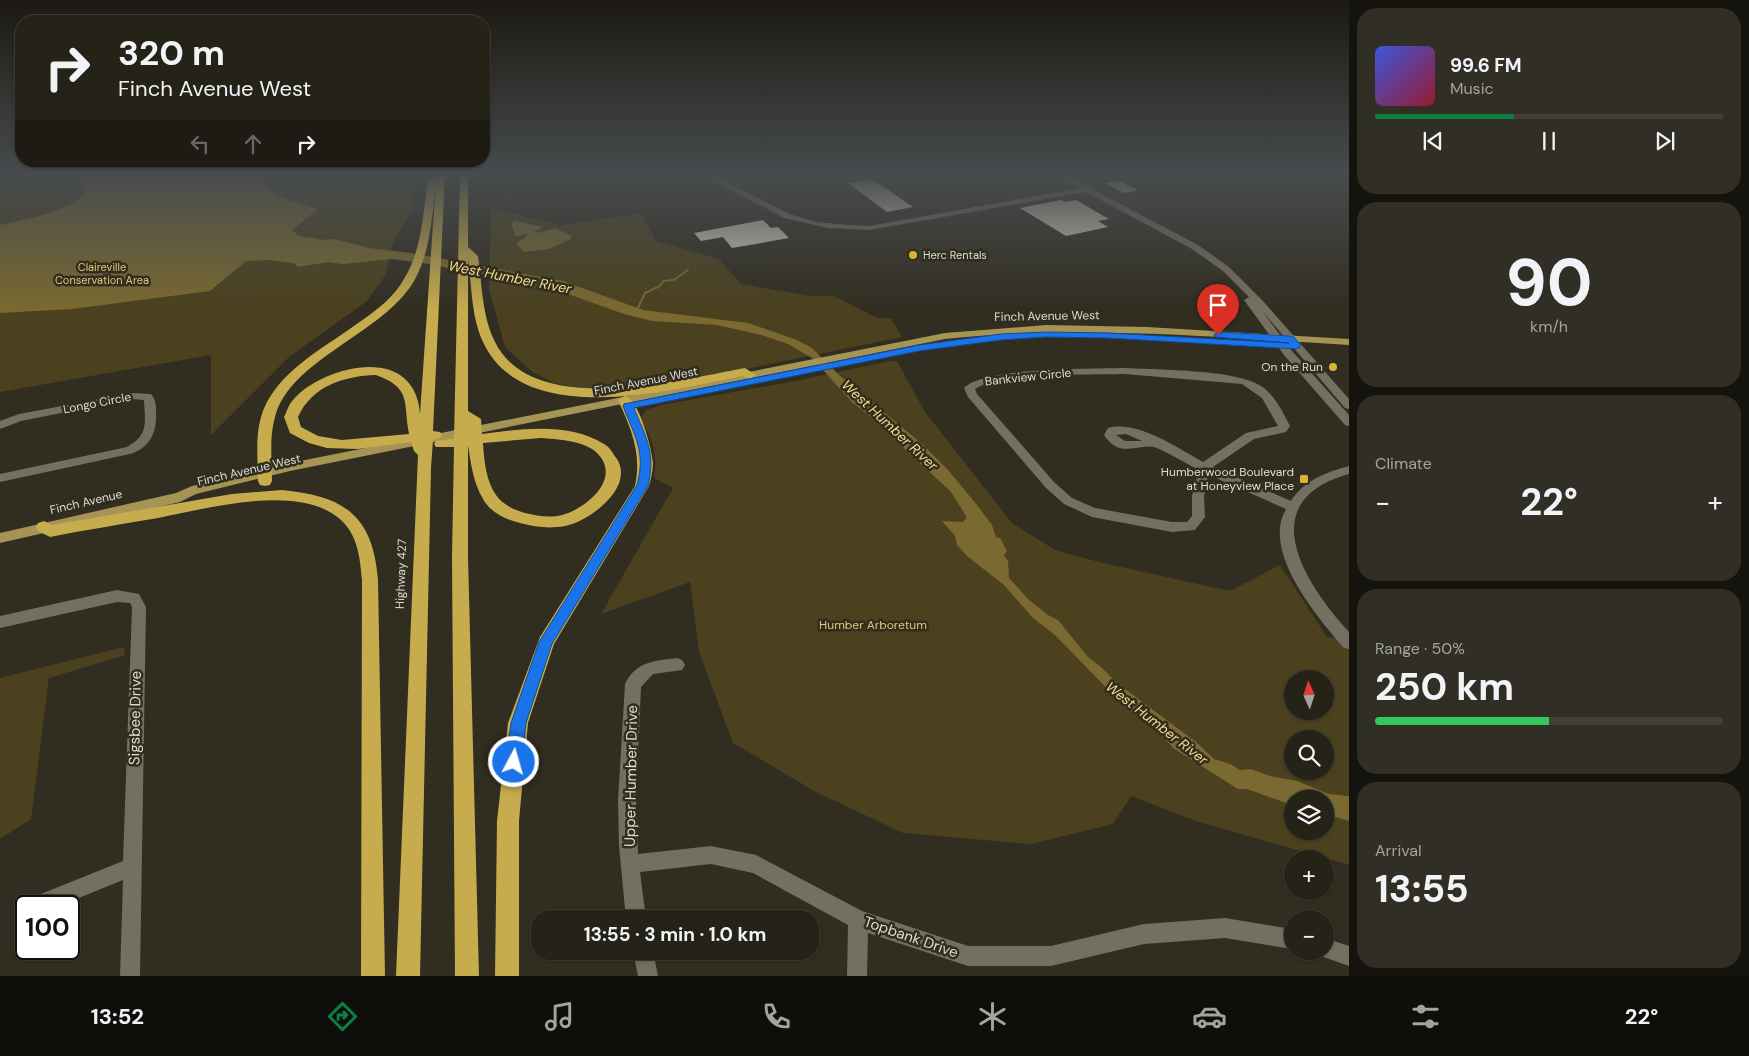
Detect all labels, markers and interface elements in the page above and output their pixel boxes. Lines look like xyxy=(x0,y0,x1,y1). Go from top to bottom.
text: 320 m xyxy=(118,30,225,76)
icon: right xyxy=(35,35,100,100)
text: 99.6 FM xyxy=(1450,53,1522,78)
text: Finch Avenue West xyxy=(118,74,311,103)
text: Music xyxy=(1450,78,1494,99)
icon: previous xyxy=(1419,127,1447,155)
icon: pause xyxy=(1535,127,1563,155)
icon: next xyxy=(1651,127,1679,155)
icon: left xyxy=(186,130,214,158)
icon: ahead xyxy=(239,130,267,158)
icon: right xyxy=(292,130,320,158)
text: 90 xyxy=(1505,241,1593,325)
place label: Herc Rentals xyxy=(923,248,987,262)
marker: Herc Rentals xyxy=(907,249,919,261)
water label: West Humber River xyxy=(447,256,574,298)
park label: Claireville Conservation Area xyxy=(55,260,149,287)
pin xyxy=(1197,284,1239,335)
icon: arrive xyxy=(1204,291,1232,319)
street label: Finch Avenue West xyxy=(994,307,1100,325)
text: km/h xyxy=(1530,316,1568,337)
place label: On the Run xyxy=(1261,359,1323,375)
marker: On the Run xyxy=(1327,361,1339,373)
street label: Finch Avenue West xyxy=(593,363,700,399)
street label: Bankview Circle xyxy=(984,364,1072,389)
water label: West Humber River xyxy=(838,376,942,475)
street label: Longo Circle xyxy=(62,389,133,417)
street label: Finch Avenue West xyxy=(196,450,302,490)
text: Climate xyxy=(1375,453,1432,474)
place label: Humberwood Boulevard at Honeyview Place xyxy=(1161,464,1294,494)
marker: Humberwood Boulevard at Honeyview Place xyxy=(1298,473,1310,485)
text: 22° xyxy=(1520,477,1578,527)
text: − xyxy=(1375,484,1390,521)
text: + xyxy=(1708,484,1723,521)
street label: Finch Avenue xyxy=(48,486,124,518)
street label: Highway 427 xyxy=(392,539,410,609)
park label: Humber Arboretum xyxy=(819,617,927,633)
text: Range · 50% xyxy=(1375,638,1465,659)
text: 250 km xyxy=(1375,662,1514,712)
north arrow xyxy=(1284,670,1334,720)
map controls xyxy=(1284,670,1334,960)
street label: Sigsbee Drive xyxy=(124,671,146,765)
water label: West Humber River xyxy=(1102,677,1212,769)
street label: Upper Humber Drive xyxy=(620,705,642,847)
button: search xyxy=(1284,730,1334,780)
position arrow xyxy=(487,735,539,787)
button: layers xyxy=(1284,790,1334,840)
text: Arrival xyxy=(1375,840,1422,861)
button: + xyxy=(1284,850,1334,900)
text: 13:55 xyxy=(1375,864,1469,914)
speed limit sign: 100 xyxy=(15,895,80,960)
button: − xyxy=(1284,910,1334,960)
street label: Topbank Drive xyxy=(861,911,961,963)
text: 13:55 · 3 min · 1.0 km xyxy=(584,922,766,947)
icon: directions xyxy=(325,999,360,1034)
icon: music xyxy=(542,999,577,1034)
icon: phone xyxy=(759,999,794,1034)
icon: climate xyxy=(975,999,1010,1034)
icon: car xyxy=(1192,999,1227,1034)
icon: filters xyxy=(1408,999,1443,1034)
text: 13:52 xyxy=(91,1002,144,1031)
text: 22° xyxy=(1625,1002,1658,1031)

